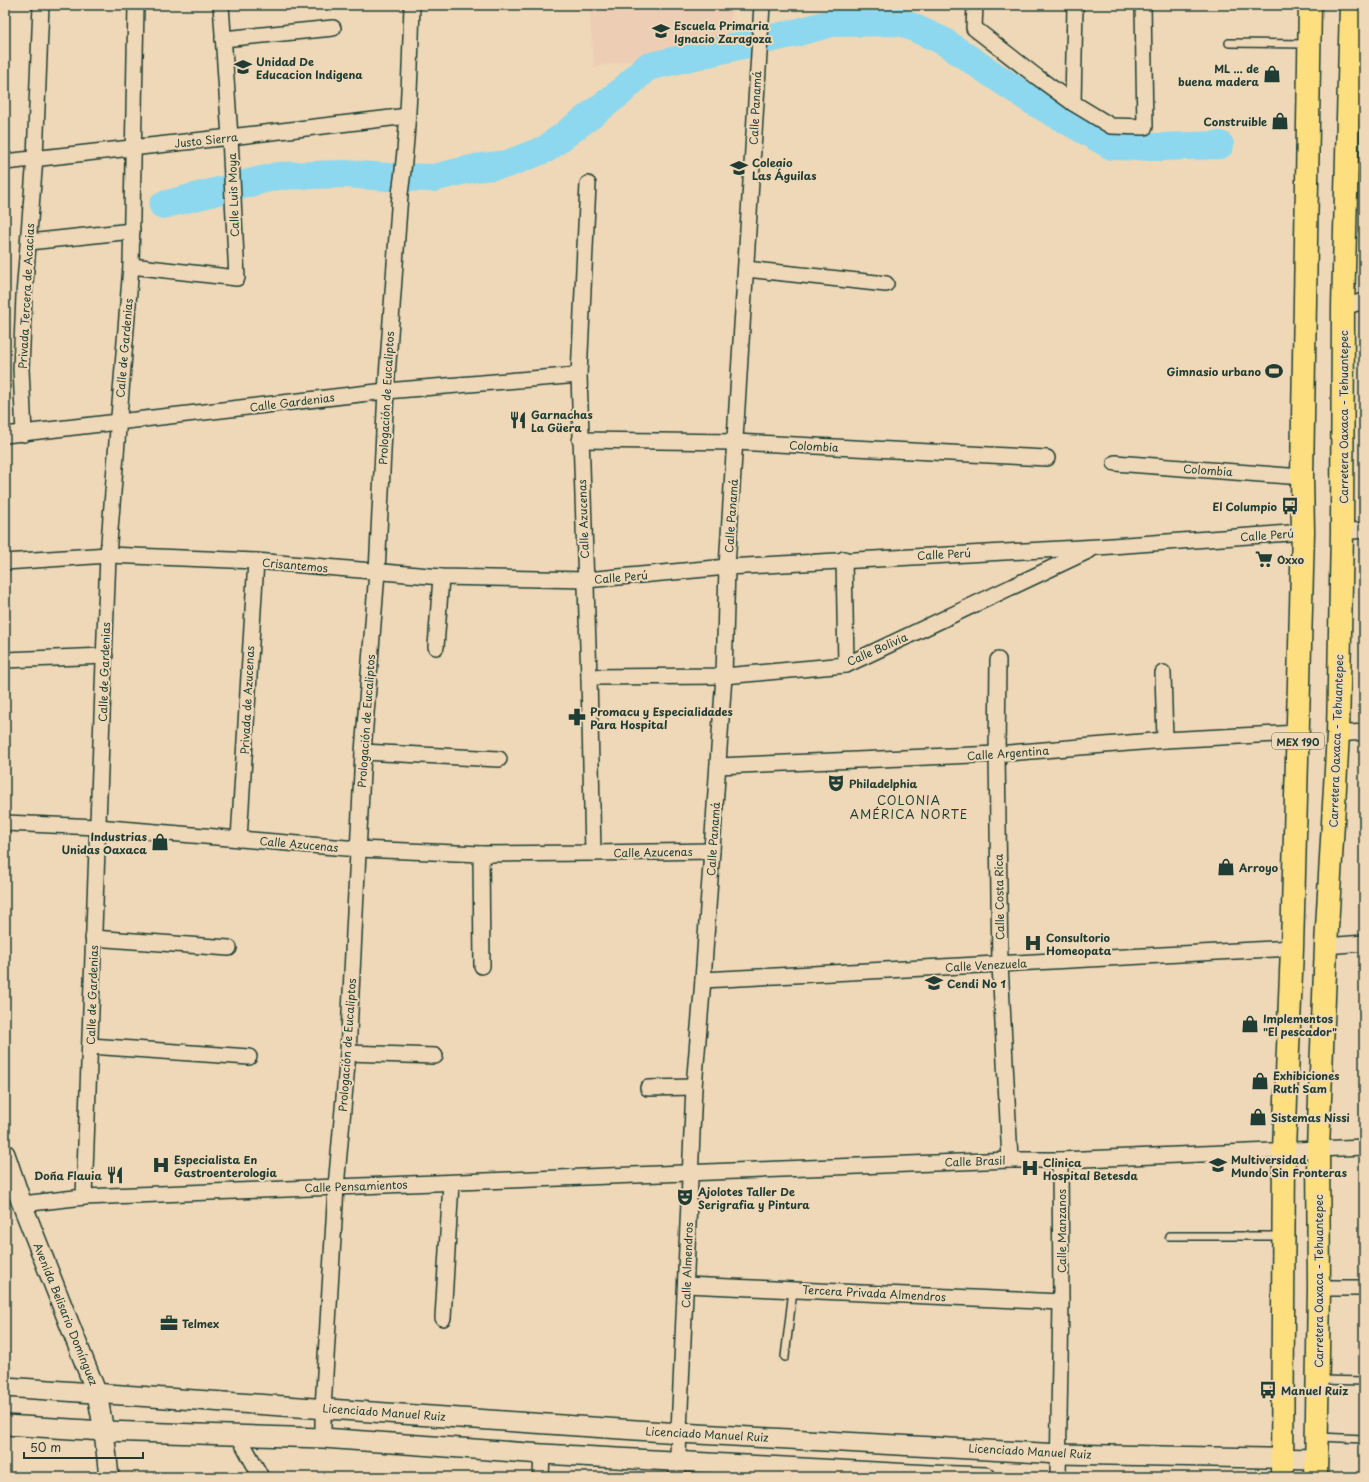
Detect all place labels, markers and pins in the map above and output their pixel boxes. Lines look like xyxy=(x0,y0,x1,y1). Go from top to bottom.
place label: Escuela Primaria Ignacio Zaragoza xyxy=(674,17,773,47)
school or university icon: Escuela Primaria Ignacio Zaragoza xyxy=(651,21,671,41)
place label: Unidad De Educacion Indigena xyxy=(256,53,363,83)
school or university icon: Unidad De Educacion Indigena xyxy=(233,57,253,77)
place label: ML ... de buena madera xyxy=(1178,60,1259,90)
shop icon: ML ... de buena madera xyxy=(1262,64,1282,84)
shop icon: Construible xyxy=(1270,111,1290,131)
place label: Construible xyxy=(1203,113,1267,130)
place label: Colegio Las Águilas xyxy=(752,154,816,184)
school or university icon: Colegio Las Águilas xyxy=(729,158,749,178)
sports icon: Gimnasio urbano xyxy=(1264,361,1284,381)
place label: Gimnasio urbano xyxy=(1167,363,1262,380)
place label: Garnachas La Güera xyxy=(531,406,593,436)
restaurant icon: Garnachas La Güera xyxy=(508,410,528,430)
bus stop icon: El Columpio xyxy=(1280,496,1300,516)
place label: El Columpio xyxy=(1212,498,1278,515)
supermarket icon: Oxxo xyxy=(1254,549,1274,569)
place label: Oxxo xyxy=(1277,551,1305,568)
place label: Promacu y Especialidades Para Hospital xyxy=(590,703,733,733)
pharmacy icon: Promacu y Especialidades Para Hospital xyxy=(567,707,587,727)
theatre icon: Philadelphia xyxy=(826,773,846,793)
place label: Philadelphia xyxy=(849,775,918,792)
place label: Industrias Unidas Oaxaca xyxy=(61,828,147,858)
shop icon: Industrias Unidas Oaxaca xyxy=(150,832,170,852)
shop icon: Arroyo xyxy=(1216,857,1236,877)
place label: Arroyo xyxy=(1238,859,1278,876)
place label: Consultorio Homeopata xyxy=(1046,929,1112,959)
hospital icon: Consultorio Homeopata xyxy=(1023,933,1043,953)
school or university icon: Cendi No 1 xyxy=(924,973,944,993)
place label: Cendi No 1 xyxy=(947,975,1006,992)
place label: Implementos "El pescador" xyxy=(1263,1010,1337,1040)
shop icon: Implementos "El pescador" xyxy=(1240,1014,1260,1034)
place label: Exhibiciones Ruth Sam xyxy=(1273,1067,1340,1097)
shop icon: Exhibiciones Ruth Sam xyxy=(1250,1071,1270,1091)
shop icon: Sistemas Nissi xyxy=(1248,1107,1268,1127)
place label: Sistemas Nissi xyxy=(1271,1109,1350,1126)
place label: Especialista En Gastroenterologia xyxy=(174,1151,277,1181)
place label: Multiversidad Mundo Sin Fronteras xyxy=(1231,1151,1347,1181)
place label: Clinica Hospital Betesda xyxy=(1043,1154,1138,1184)
hospital icon: Especialista En Gastroenterologia xyxy=(151,1155,171,1175)
school or university icon: Multiversidad Mundo Sin Fronteras xyxy=(1208,1155,1228,1175)
hospital icon: Clinica Hospital Betesda xyxy=(1020,1158,1040,1178)
restaurant icon: Doña Flauia xyxy=(105,1165,125,1185)
place label: Doña Flauia xyxy=(34,1167,103,1184)
place label: Ajolotes Taller De Serigrafia y Pintura xyxy=(697,1183,810,1213)
theatre icon: Ajolotes Taller De Serigrafia y Pintura xyxy=(675,1187,695,1207)
office icon: Telmex xyxy=(159,1313,179,1333)
place label: Telmex xyxy=(182,1315,219,1332)
bus stop icon: Manuel Ruiz xyxy=(1258,1380,1278,1400)
place label: Manuel Ruiz xyxy=(1281,1382,1348,1399)

